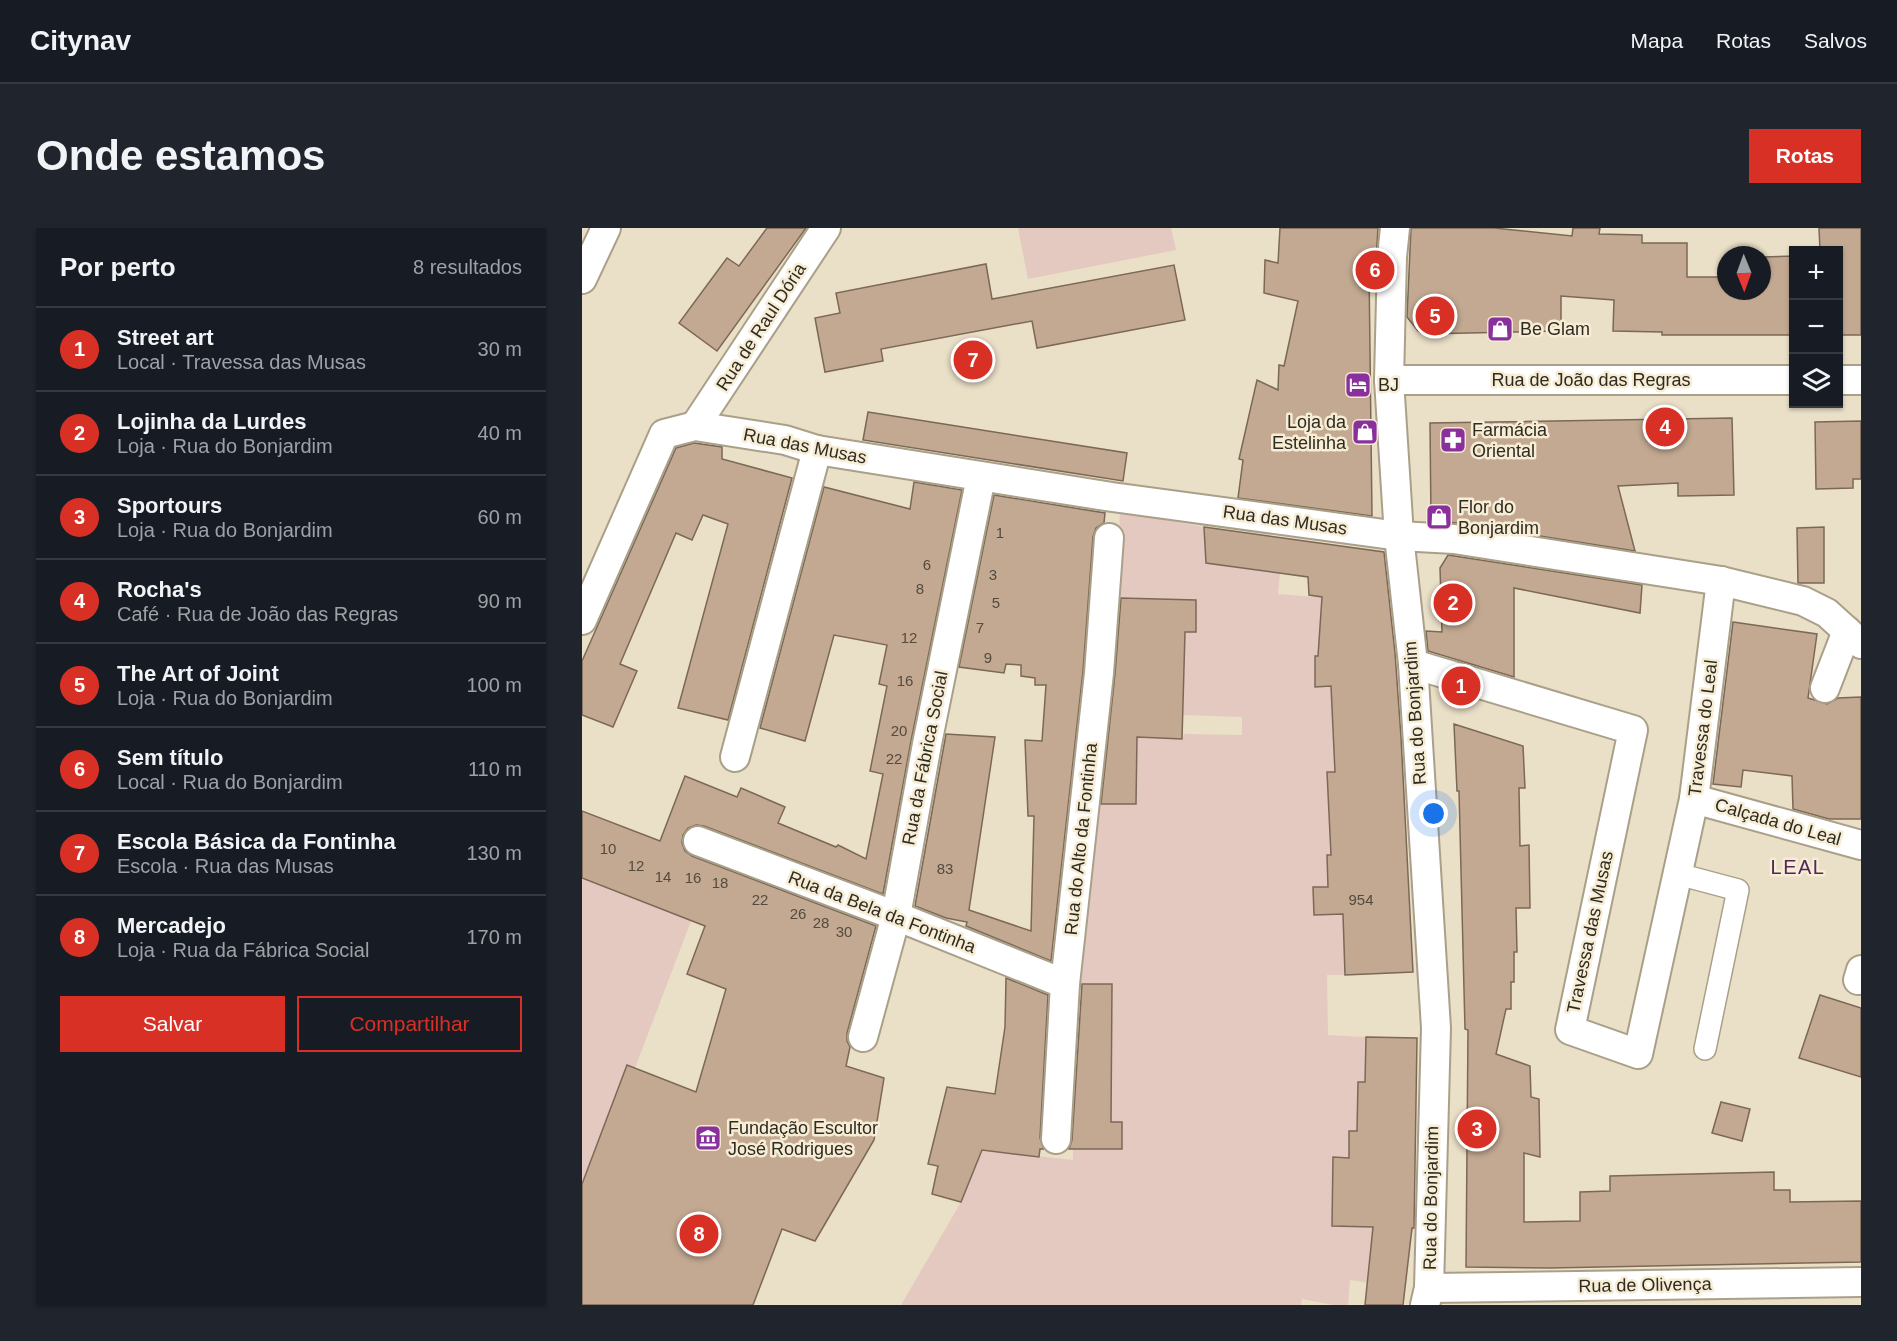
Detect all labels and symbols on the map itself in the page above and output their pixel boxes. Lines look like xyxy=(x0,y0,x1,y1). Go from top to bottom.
north arrow xyxy=(1717,246,1771,300)
pin: 6 xyxy=(1356,248,1394,292)
street label: Rua de Raul Dória xyxy=(712,259,810,395)
pin: 5 xyxy=(1416,294,1454,338)
shop icon: Be Glam xyxy=(1485,314,1515,344)
place label: Be Glam xyxy=(1520,319,1590,339)
pin: 7 xyxy=(954,338,992,382)
hotel icon: BJ xyxy=(1343,370,1373,400)
street label: Rua de João das Regras xyxy=(1491,370,1691,390)
place label: BJ xyxy=(1378,375,1399,395)
pin: 4 xyxy=(1646,404,1684,450)
place label: Loja da Estelinha xyxy=(1272,412,1347,453)
shop icon: Loja da Estelinha xyxy=(1350,417,1380,447)
place label: Farmácia Oriental xyxy=(1472,420,1548,461)
street label: Rua das Musas xyxy=(742,424,868,468)
pharmacy icon: Farmácia Oriental xyxy=(1438,425,1468,455)
place label: Flor do Bonjardim xyxy=(1458,497,1539,538)
street label: Rua das Musas xyxy=(1222,501,1348,539)
shop icon: Flor do Bonjardim xyxy=(1424,502,1454,532)
house number: 1 xyxy=(996,524,1004,541)
house number: 6 xyxy=(923,556,931,573)
house number: 3 xyxy=(989,566,997,583)
house number: 8 xyxy=(916,580,924,597)
pin: 2 xyxy=(1434,580,1472,626)
house number: 5 xyxy=(992,594,1000,611)
house number: 7 xyxy=(976,619,984,636)
house number: 12 xyxy=(901,629,917,646)
street label: Rua do Bonjardim xyxy=(1400,640,1430,786)
house number: 9 xyxy=(984,649,992,666)
street label: Travessa do Leal xyxy=(1685,659,1721,797)
pin: 1 xyxy=(1442,664,1480,708)
street label: Rua da Fábrica Social xyxy=(898,669,952,847)
house number: 16 xyxy=(897,672,913,689)
house number: 20 xyxy=(891,722,907,739)
street label: Rua do Alto da Fontinha xyxy=(1061,741,1101,936)
house number: 22 xyxy=(886,750,902,767)
street label: Calçada do Leal xyxy=(1713,794,1843,850)
your location xyxy=(1419,799,1448,828)
house number: 10 xyxy=(600,840,616,857)
street label: Travessa das Musas xyxy=(1563,849,1617,1015)
district label: LEAL xyxy=(1771,856,1825,878)
house number: 12 xyxy=(628,857,644,874)
house number: 83 xyxy=(937,860,953,877)
street label: Rua da Bela da Fontinha xyxy=(785,867,979,957)
house number: 14 xyxy=(655,868,671,885)
house number: 16 xyxy=(685,869,701,886)
house number: 18 xyxy=(712,874,728,891)
house number: 22 xyxy=(752,891,768,908)
house number: 954 xyxy=(1348,891,1374,908)
house number: 26 xyxy=(790,905,806,922)
house number: 28 xyxy=(813,914,829,931)
house number: 30 xyxy=(836,923,852,940)
pin: 3 xyxy=(1458,1106,1496,1152)
place label: Fundação Escultor José Rodrigues xyxy=(728,1118,878,1159)
museum icon: Fundação Escultor José Rodrigues xyxy=(693,1123,723,1153)
street label: Rua do Bonjardim xyxy=(1420,1126,1442,1270)
pin: 8 xyxy=(680,1212,718,1256)
street label: Rua de Olivença xyxy=(1578,1274,1713,1296)

